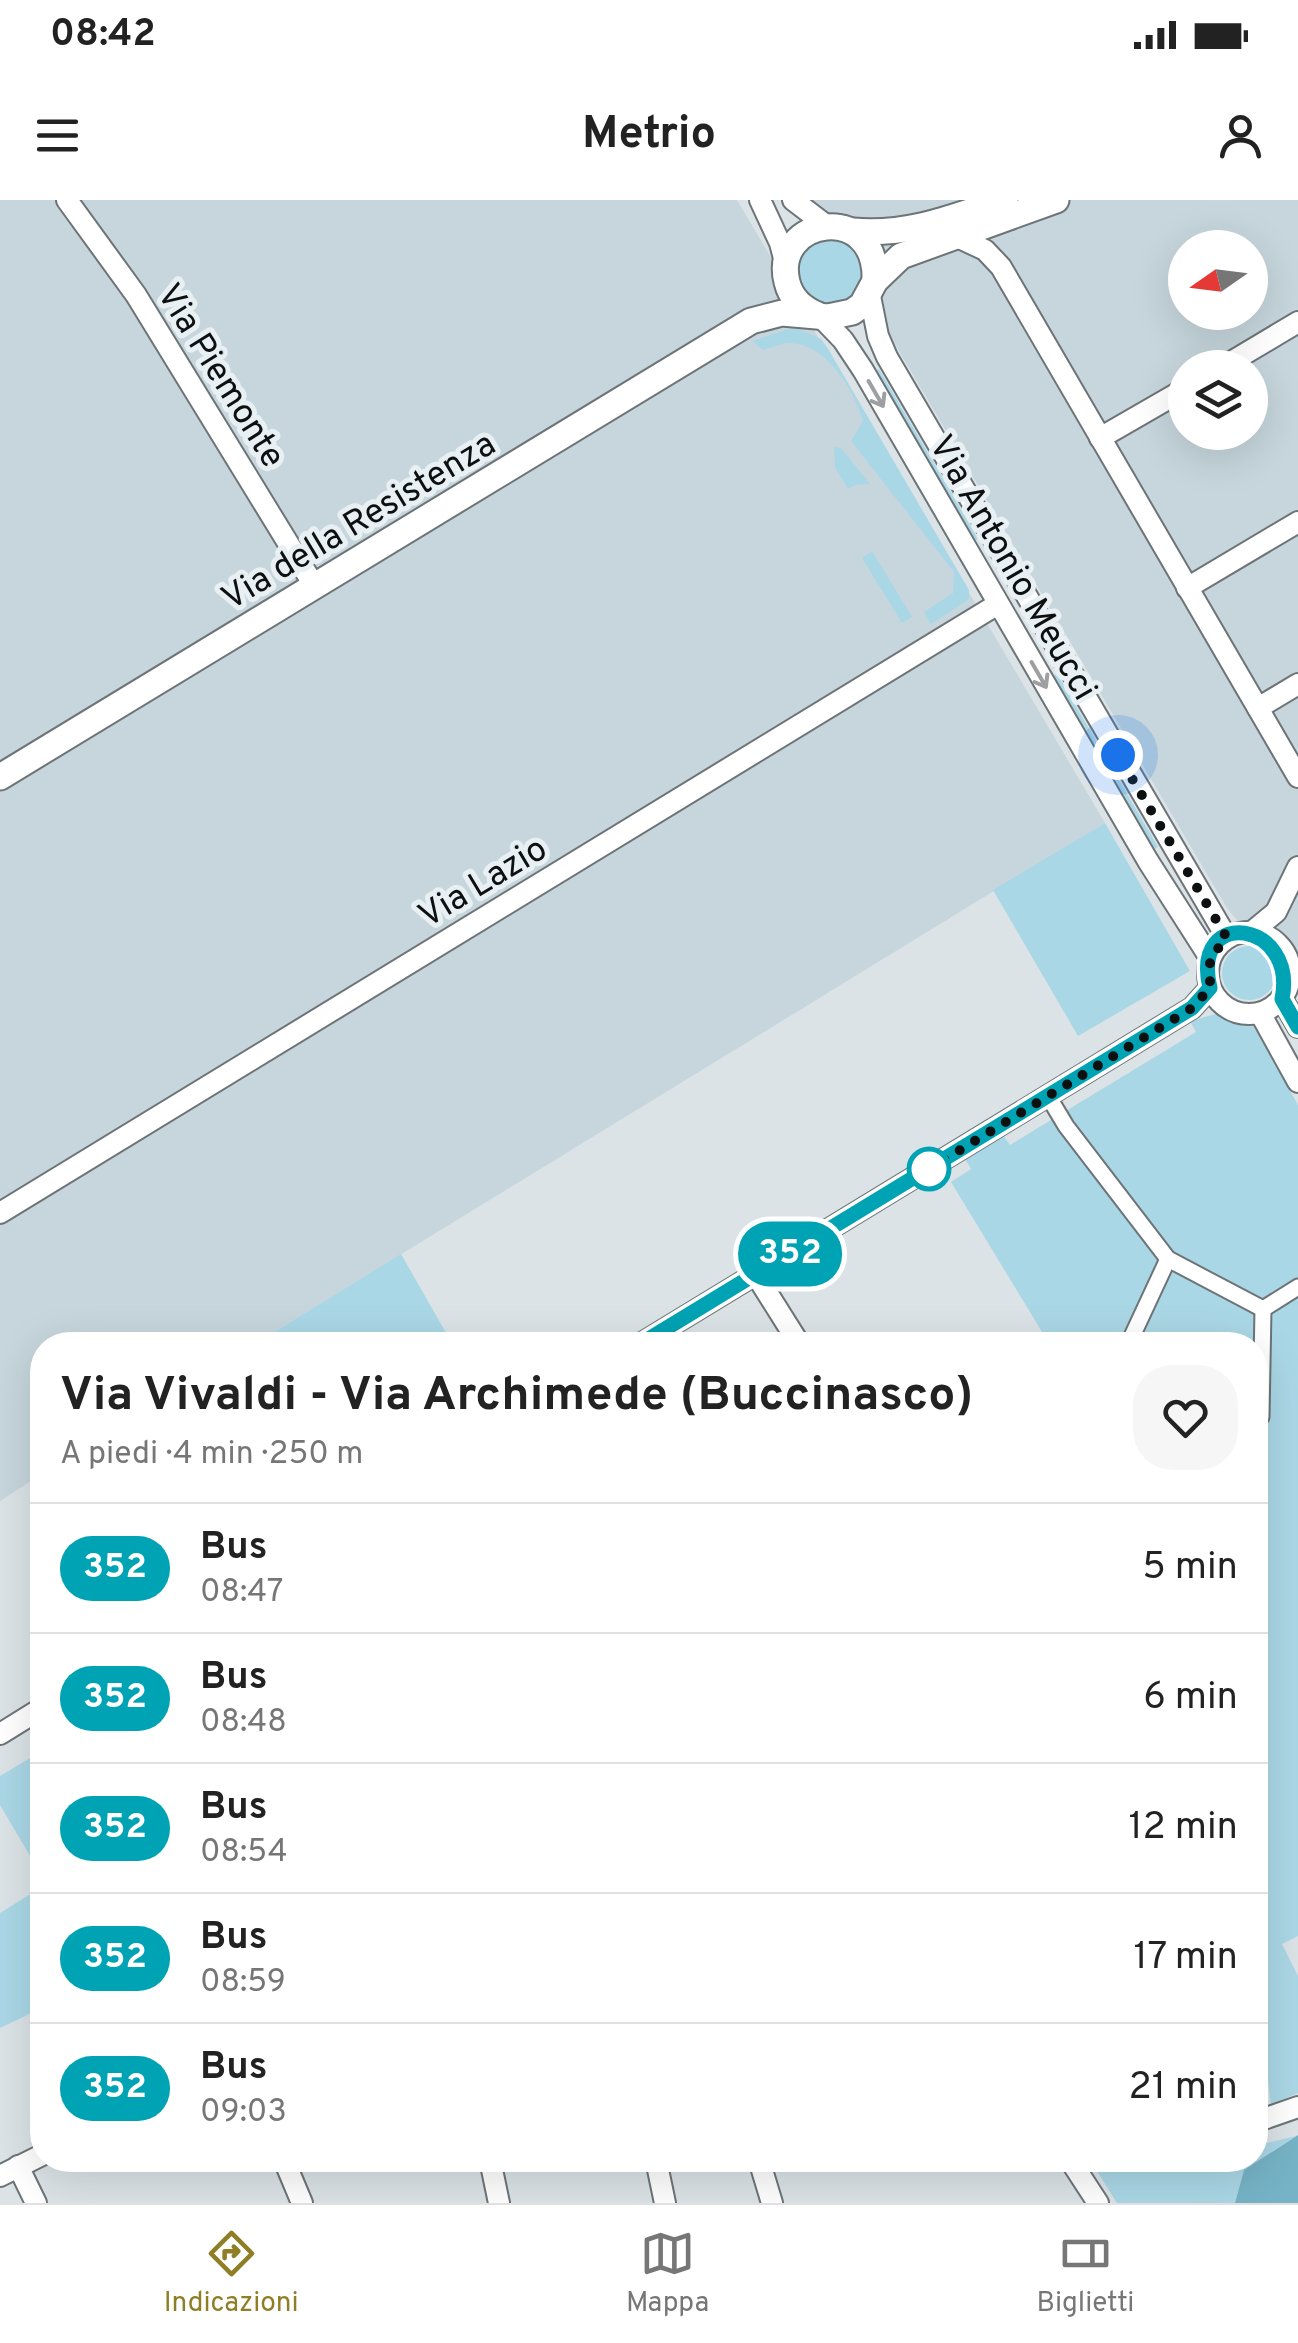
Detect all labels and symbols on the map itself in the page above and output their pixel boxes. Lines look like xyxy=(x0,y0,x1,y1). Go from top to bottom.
north arrow xyxy=(1168,230,1268,330)
street label: Via Piemonte xyxy=(145,276,293,477)
one-way arrow xyxy=(867,379,887,408)
street label: Via della Resistenza xyxy=(215,423,505,622)
street label: Via Antonio Meucci xyxy=(918,428,1105,709)
one-way arrow xyxy=(1030,660,1050,689)
your location xyxy=(1093,730,1143,780)
street label: Via Lazio xyxy=(411,828,556,939)
unlabelled marker xyxy=(908,1148,950,1190)
line badge: 352 xyxy=(732,1222,848,1286)

